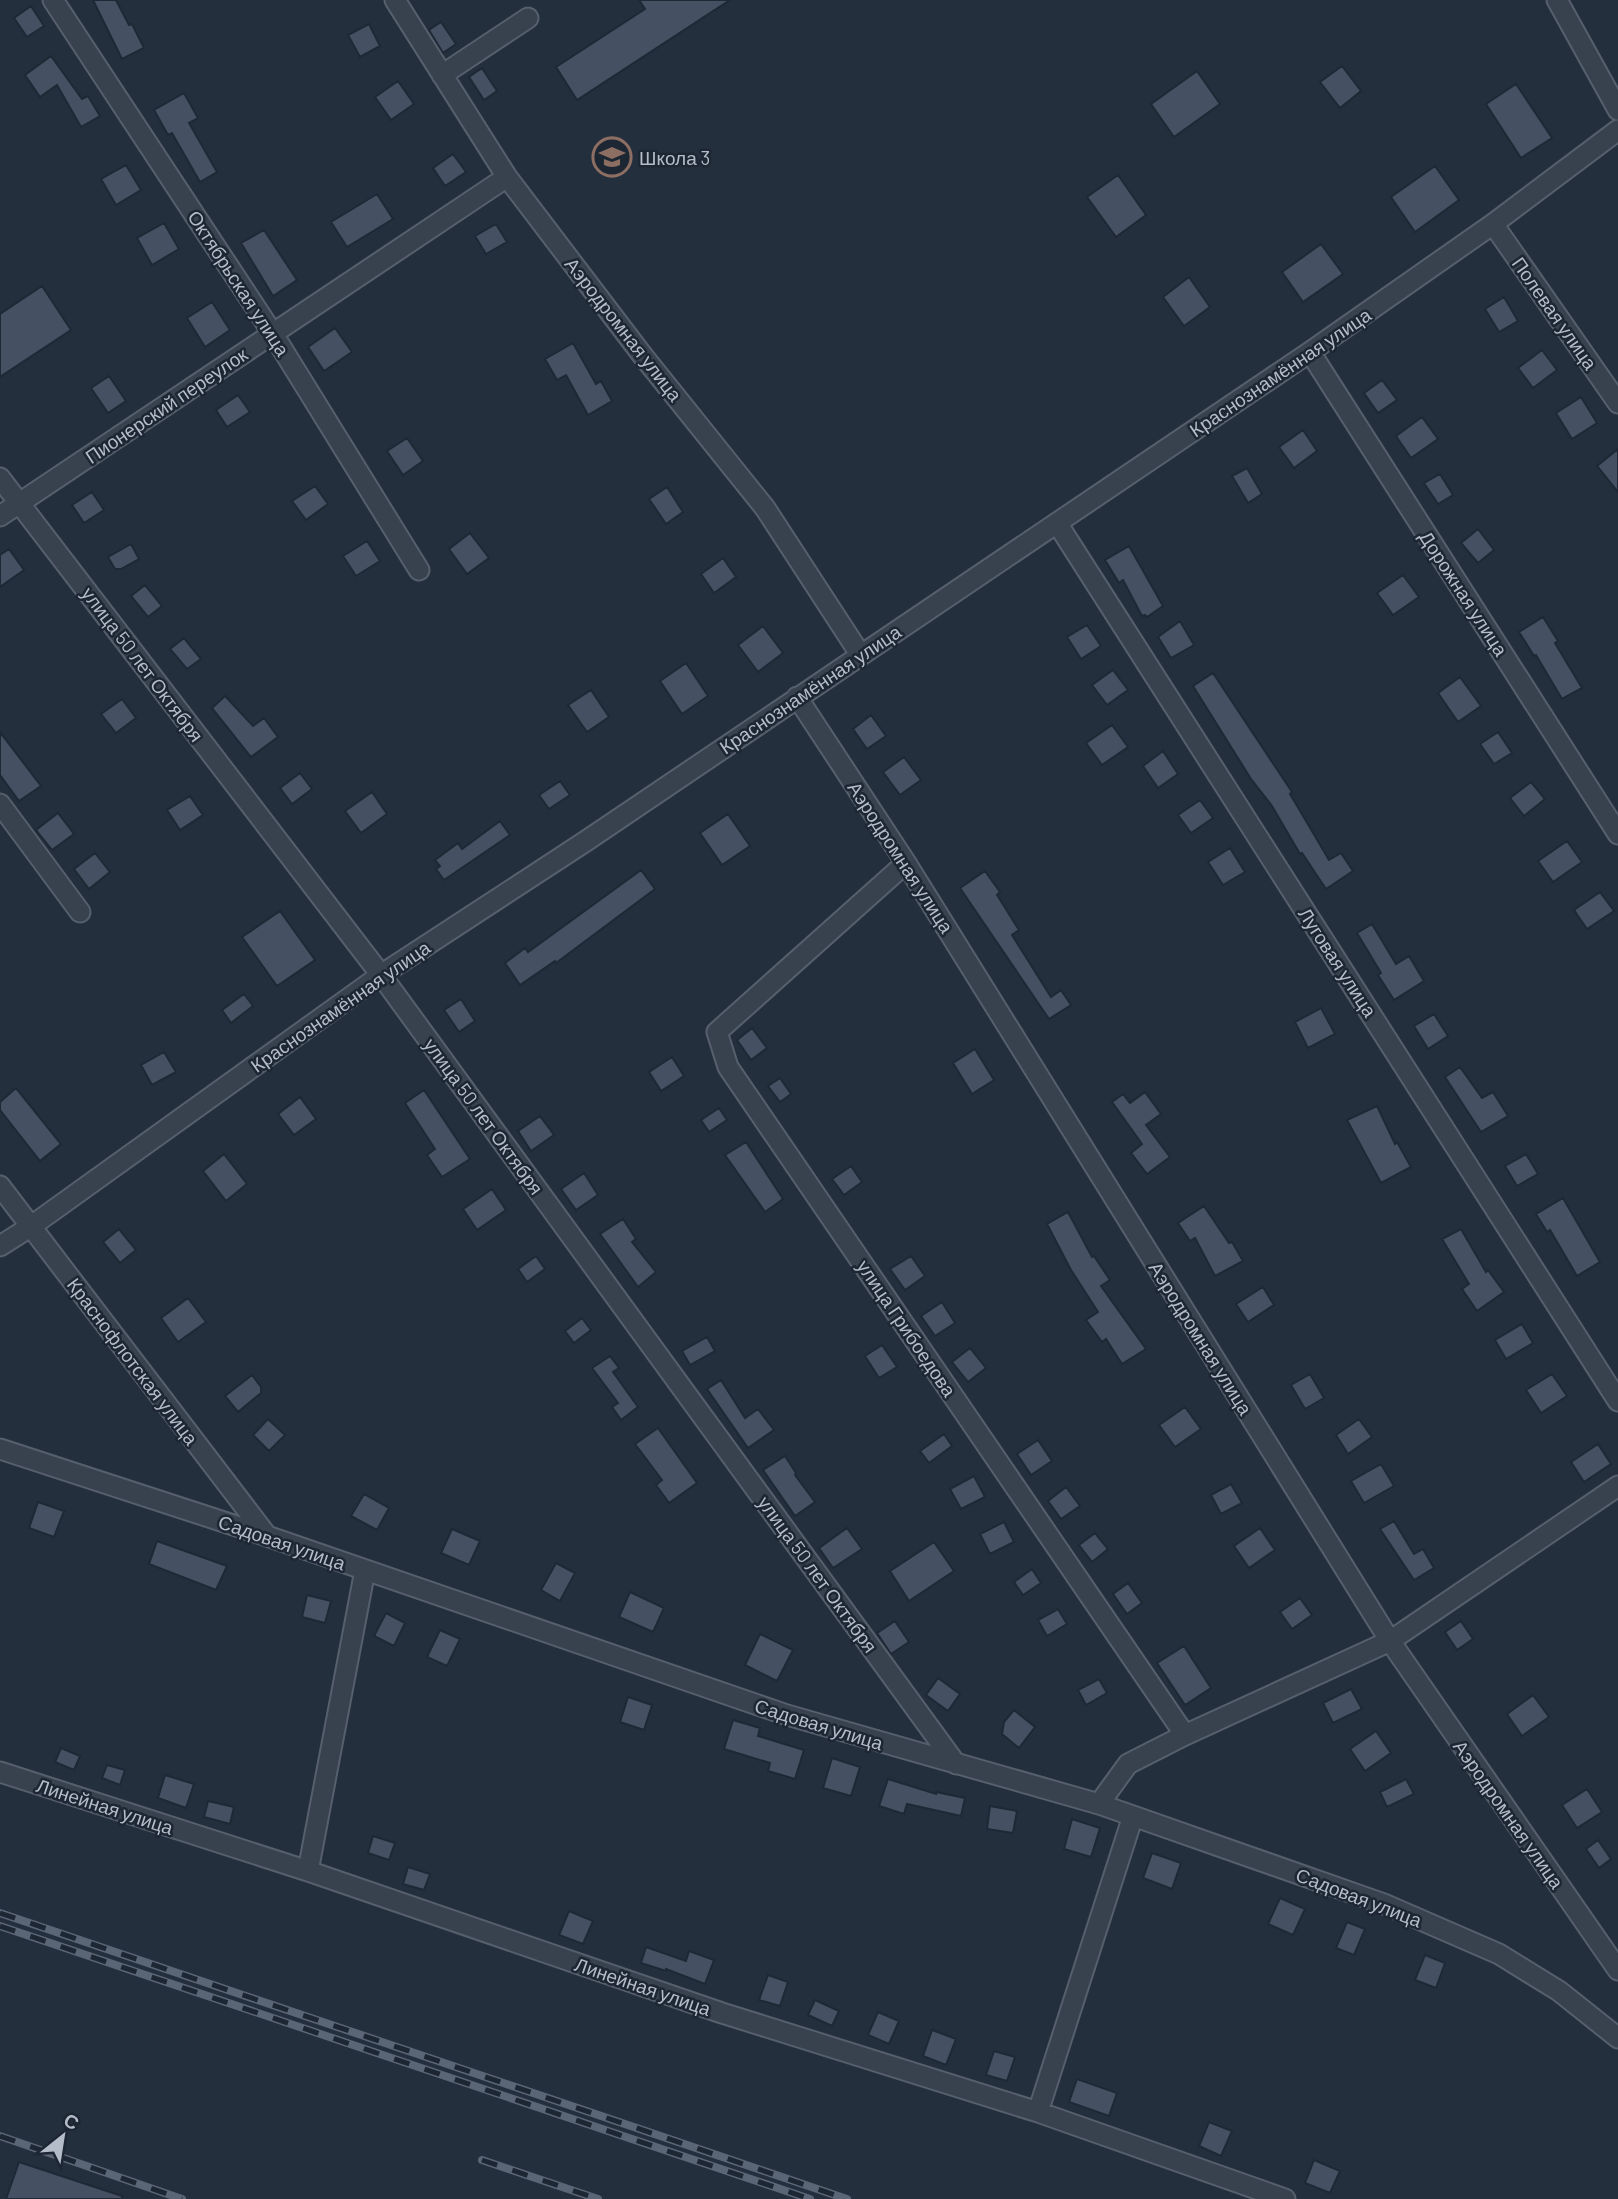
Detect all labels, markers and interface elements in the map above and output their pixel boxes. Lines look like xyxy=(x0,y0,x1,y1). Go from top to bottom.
school or university icon: Школа 3 xyxy=(591,136,633,178)
place label: Школа 3 xyxy=(639,146,710,169)
street label: Октябрьская улица xyxy=(183,206,295,360)
street label: Полевая улица xyxy=(1508,252,1603,374)
street label: Аэродромная улица xyxy=(561,253,688,406)
street label: Краснознамённая улица xyxy=(1185,302,1375,441)
street label: Пионерский переулок xyxy=(81,342,252,468)
street label: Дорожная улица xyxy=(1415,526,1513,660)
street label: улица 50 лет Октября xyxy=(77,582,209,746)
street label: Краснознамённая улица xyxy=(715,619,905,758)
street label: Аэродромная улица xyxy=(843,777,959,937)
street label: Луговая улица xyxy=(1294,903,1382,1021)
street label: Краснознамённая улица xyxy=(246,935,435,1077)
street label: улица 50 лет Октября xyxy=(420,1033,548,1199)
street label: улица Грибоедова xyxy=(853,1255,962,1401)
street label: Аэродромная улица xyxy=(1145,1257,1258,1419)
street label: Краснофлотская улица xyxy=(63,1273,204,1449)
street label: улица 50 лет Октября xyxy=(754,1491,882,1657)
street label: Садовая улица xyxy=(215,1509,349,1575)
street label: Садовая улица xyxy=(752,1694,886,1755)
street label: Аэродромная улица xyxy=(1449,1735,1569,1893)
street label: Линейная улица xyxy=(34,1773,177,1839)
street label: Садовая улица xyxy=(1293,1862,1426,1932)
street label: Линейная улица xyxy=(572,1952,714,2020)
north arrow xyxy=(28,2101,98,2171)
text: С xyxy=(60,2107,84,2134)

